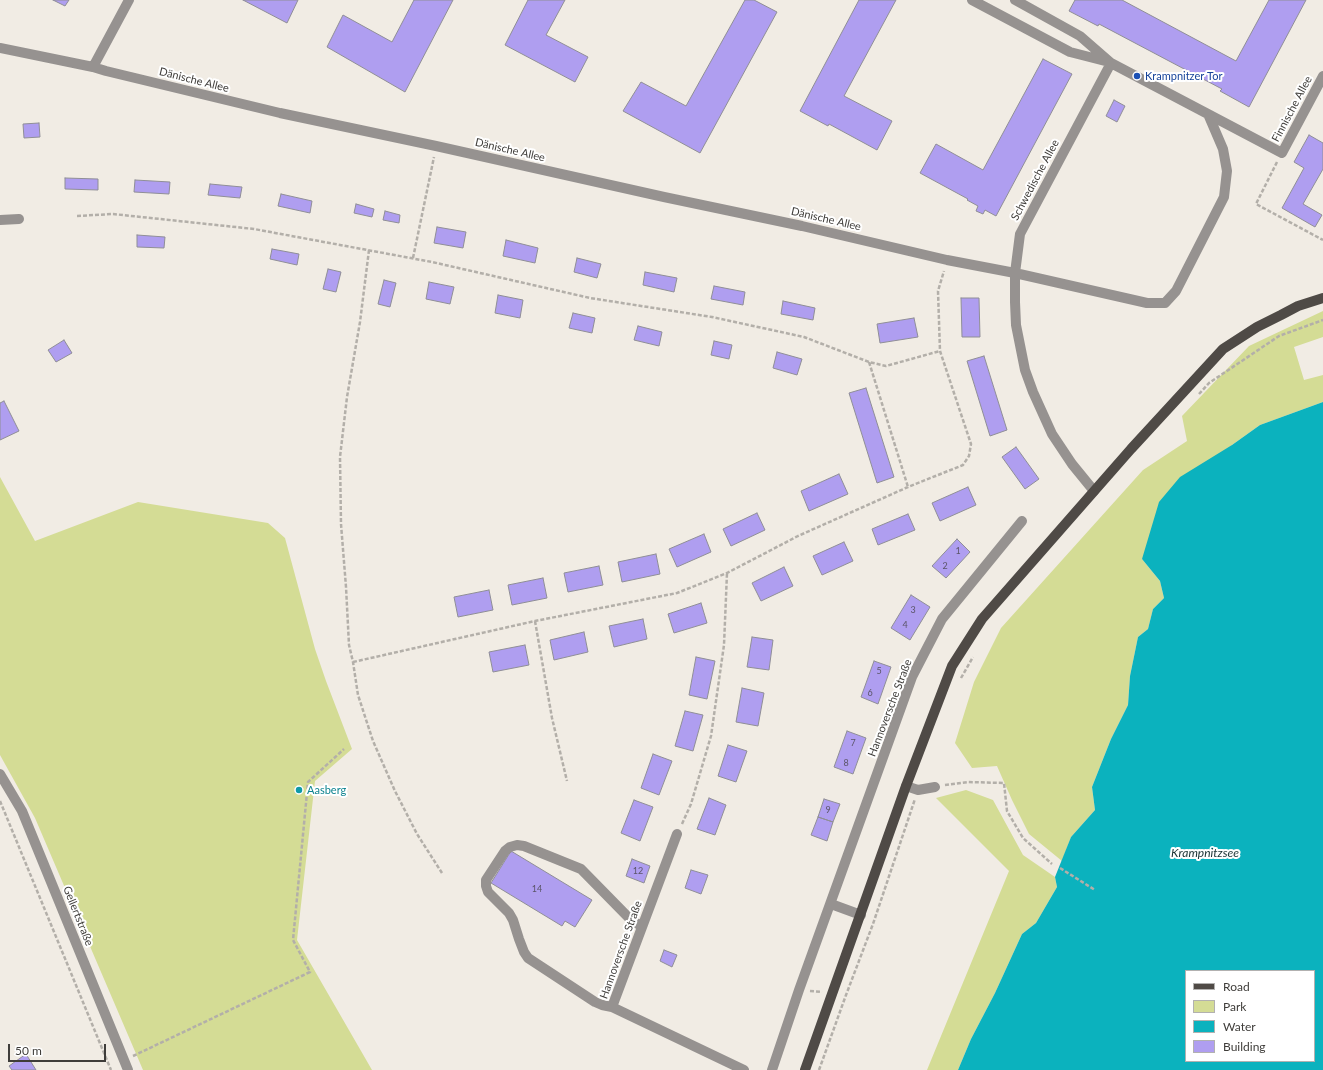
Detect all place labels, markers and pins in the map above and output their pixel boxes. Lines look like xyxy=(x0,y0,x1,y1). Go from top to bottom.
place label: Krampnitzer Tor xyxy=(1145,69,1222,83)
marker: Krampnitzer Tor xyxy=(1132,71,1142,81)
place label: Aasberg xyxy=(307,783,346,797)
marker: Aasberg xyxy=(294,785,304,795)

